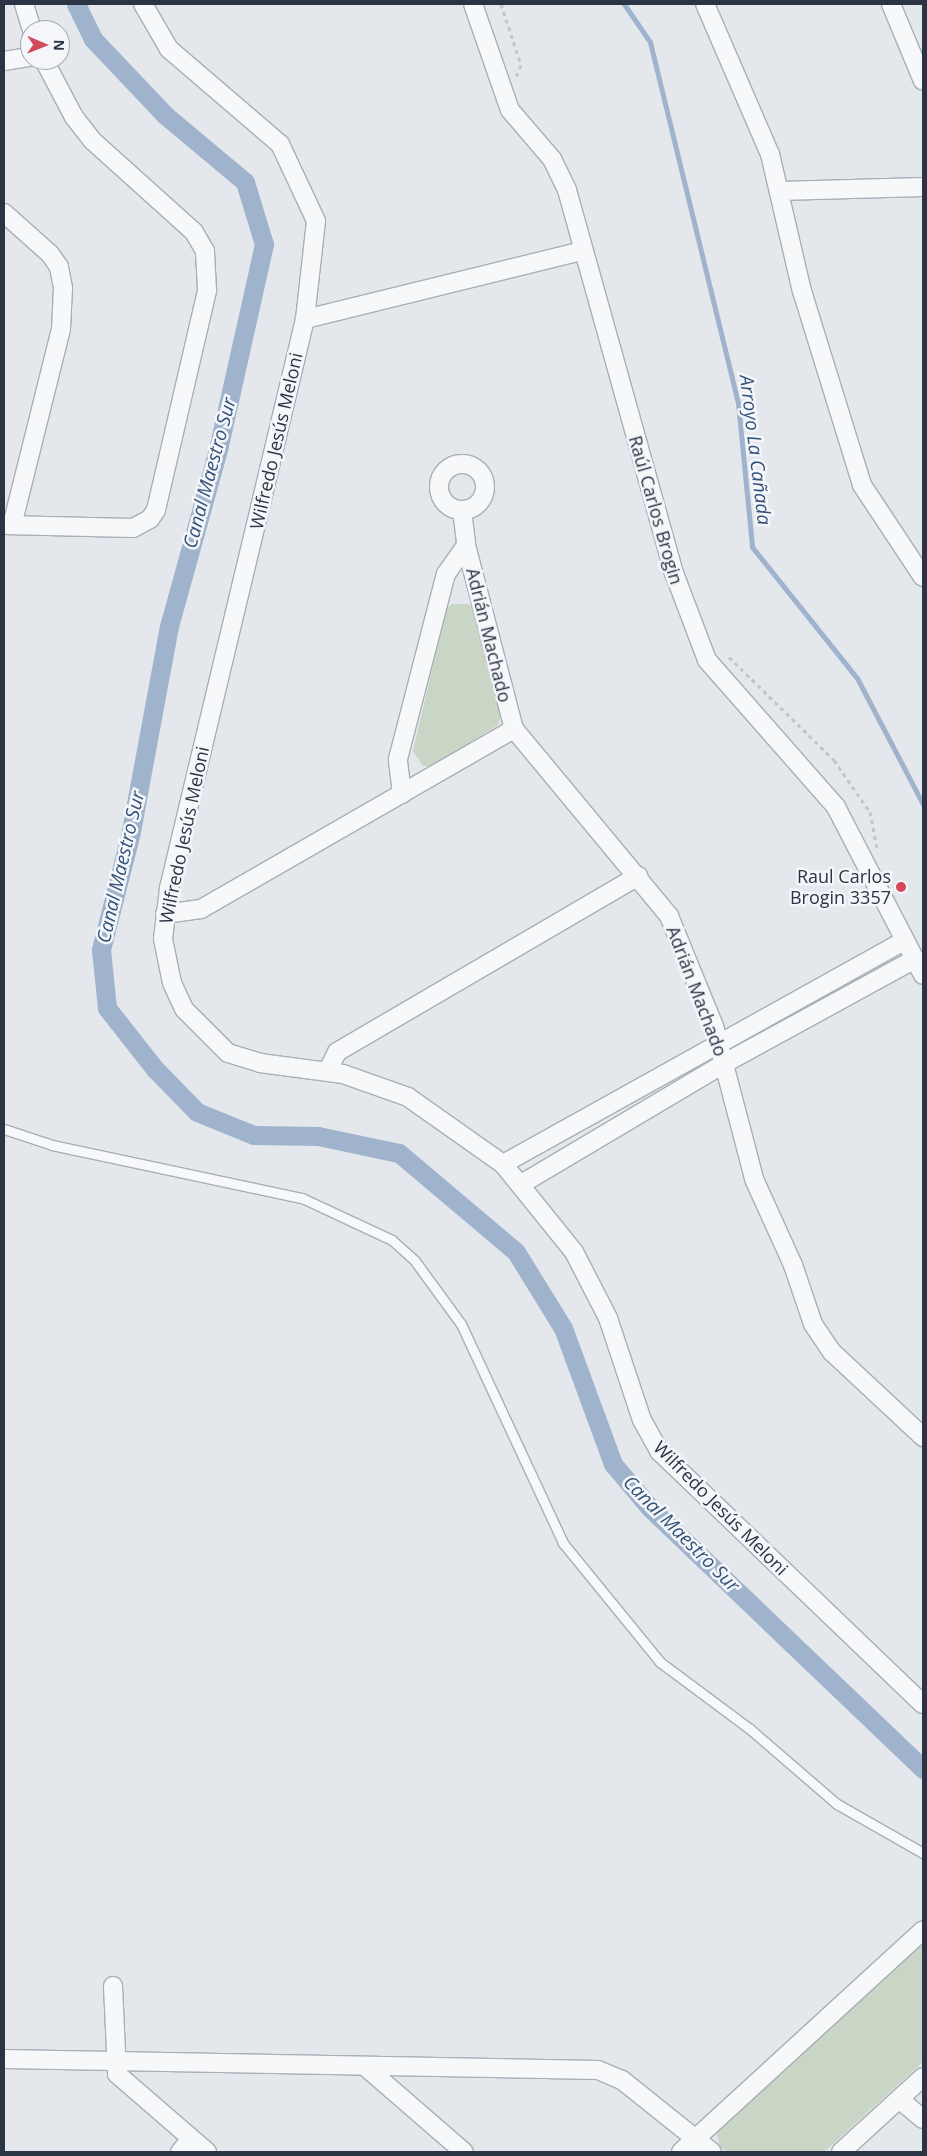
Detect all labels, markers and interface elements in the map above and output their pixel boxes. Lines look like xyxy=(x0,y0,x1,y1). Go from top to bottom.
north arrow xyxy=(20,20,70,70)
text: N xyxy=(50,39,69,51)
street label: Wilfredo Jesús Meloni xyxy=(245,350,307,532)
water label: Arroyo La Cañada xyxy=(734,374,776,526)
water label: Canal Maestro Sur xyxy=(179,395,241,551)
street label: Raúl Carlos Brogin xyxy=(624,433,688,587)
street label: Adrián Machado xyxy=(462,566,516,704)
street label: Wilfredo Jesús Meloni xyxy=(155,744,213,926)
water label: Canal Maestro Sur xyxy=(92,789,150,945)
place label: Raul Carlos Brogin 3357 xyxy=(790,866,891,909)
marker: Raul Carlos Brogin 3357 xyxy=(895,881,907,893)
street label: Adrián Machado xyxy=(662,923,732,1059)
street label: Wilfredo Jesús Meloni xyxy=(649,1436,793,1580)
water label: Canal Maestro Sur xyxy=(618,1471,744,1597)

